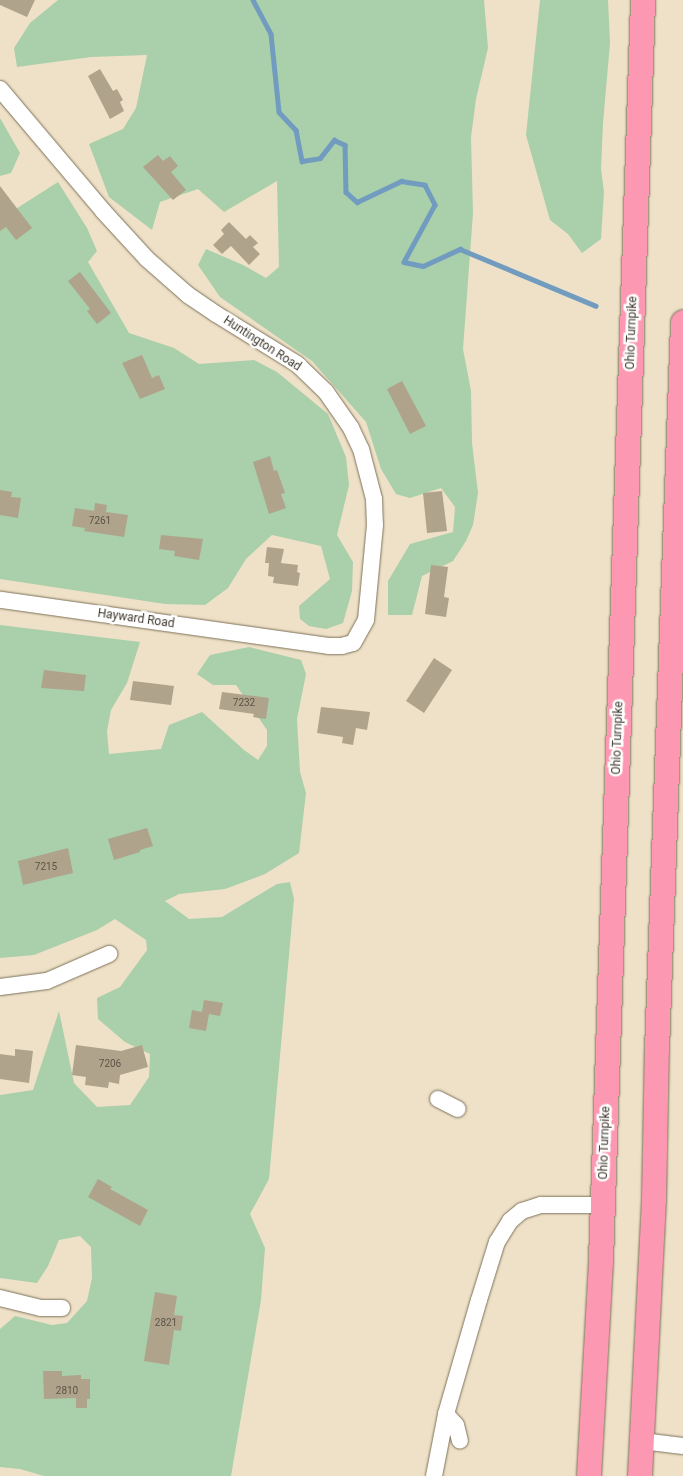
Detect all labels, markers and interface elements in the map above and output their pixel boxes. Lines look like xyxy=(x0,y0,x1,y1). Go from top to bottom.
street label: Ohio Turnpike xyxy=(624,296,640,370)
street label: Huntington Road xyxy=(220,314,304,374)
house number: 7261 xyxy=(89,515,111,527)
street label: Hayward Road xyxy=(97,606,175,632)
house number: 7232 xyxy=(233,697,255,709)
street label: Ohio Turnpike xyxy=(610,701,626,775)
house number: 7215 xyxy=(35,861,57,873)
house number: 7206 xyxy=(99,1058,121,1070)
street label: Ohio Turnpike xyxy=(597,1106,613,1180)
house number: 2821 xyxy=(155,1317,177,1329)
house number: 2810 xyxy=(56,1385,78,1397)

